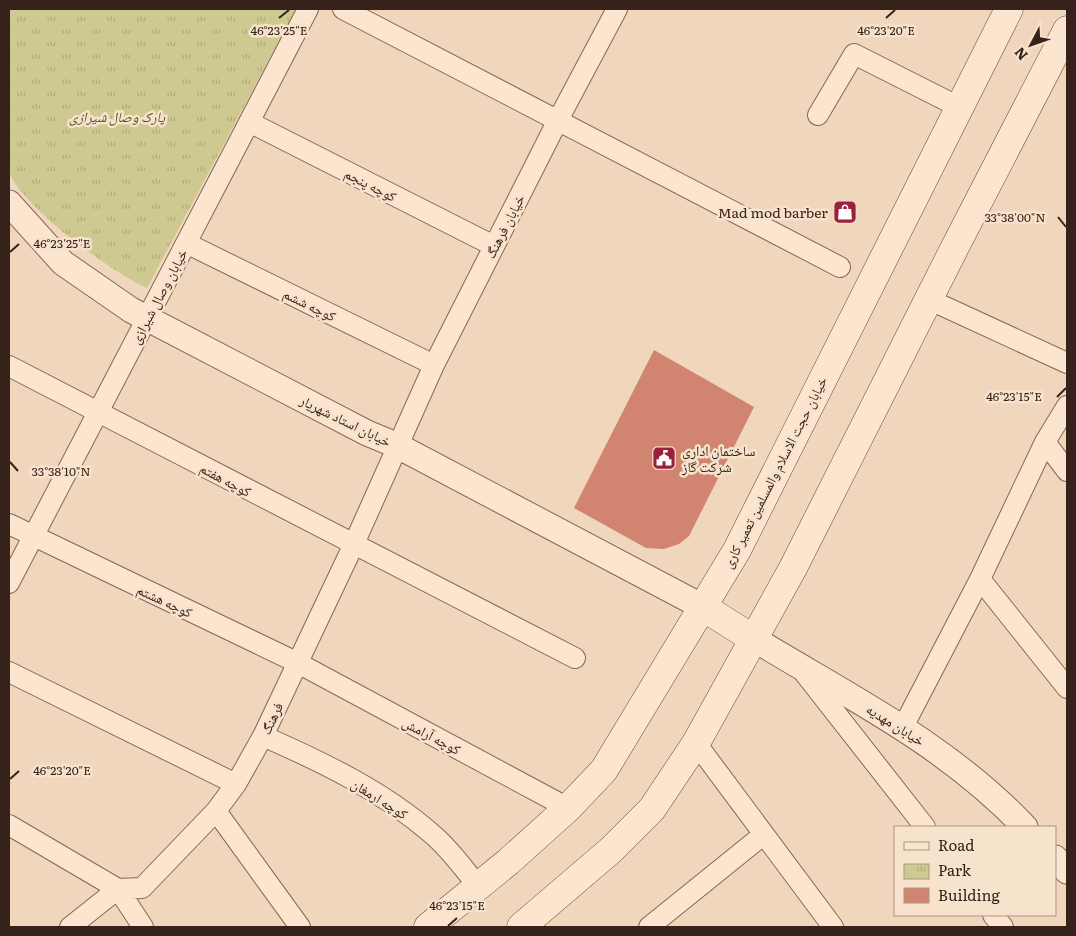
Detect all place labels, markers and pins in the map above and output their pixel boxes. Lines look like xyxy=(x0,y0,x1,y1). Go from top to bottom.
shop icon: Mad mod barber xyxy=(832,199,858,225)
place label: Mad mod barber xyxy=(718,202,828,222)
place label: ساختمان اداری شرکت گاز xyxy=(681,440,756,476)
public building icon: ساختمان اداری شرکت گاز xyxy=(651,445,677,471)

